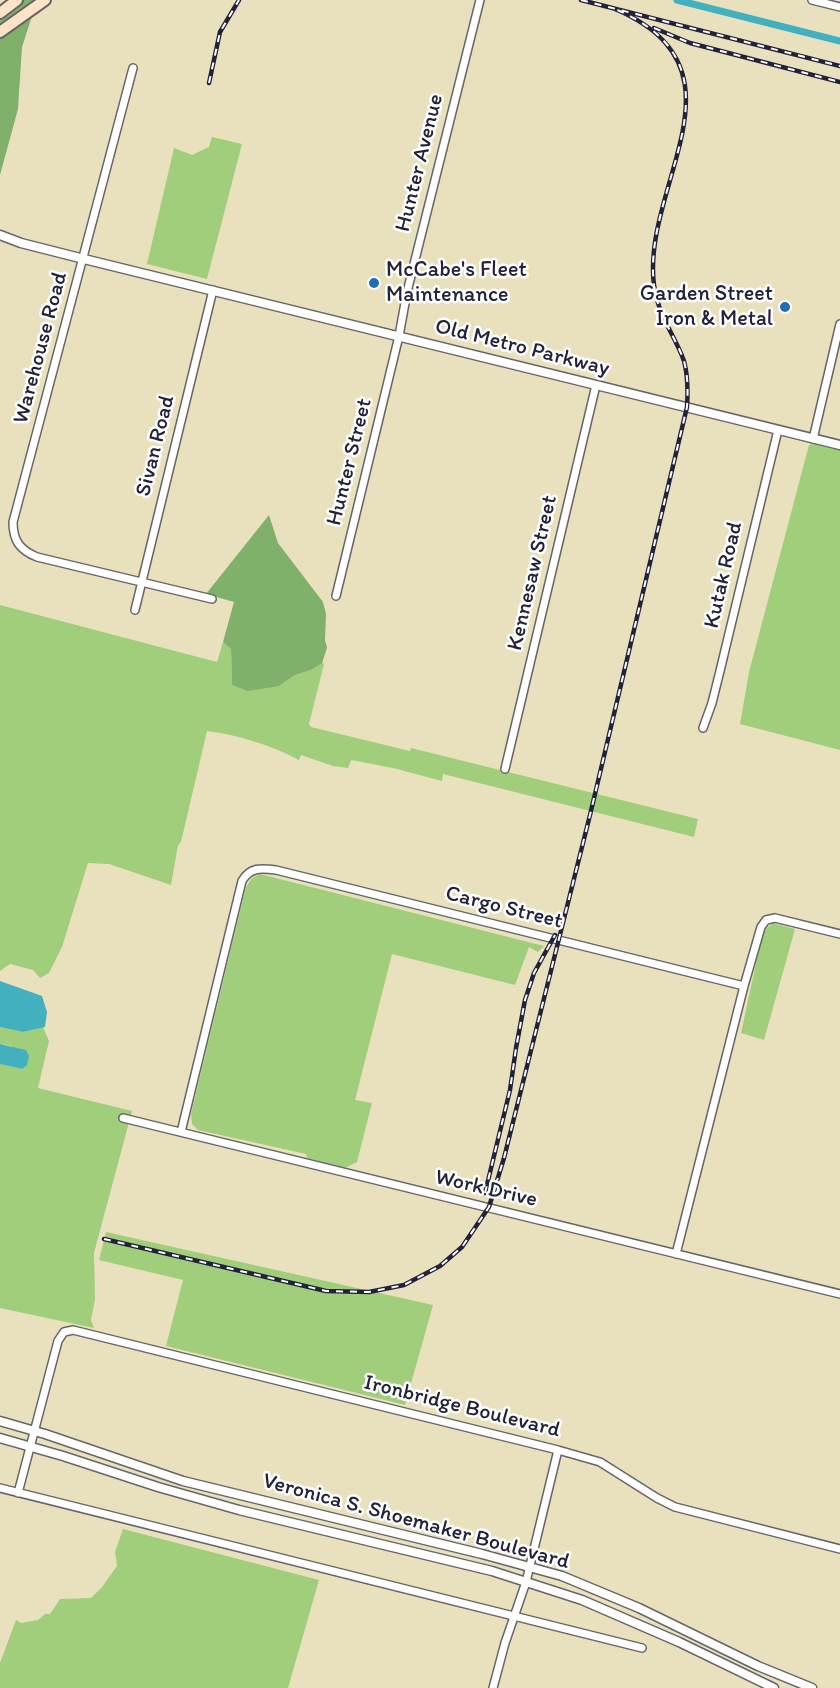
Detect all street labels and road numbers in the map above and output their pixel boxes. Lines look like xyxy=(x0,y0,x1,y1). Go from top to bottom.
street label: Hunter Avenue xyxy=(390,91,450,235)
street label: Warehouse Road xyxy=(8,269,74,427)
street label: Old Metro Parkway xyxy=(432,314,612,382)
street label: Sivan Road xyxy=(131,393,181,499)
street label: Hunter Street xyxy=(321,396,379,528)
street label: Kennesaw Street xyxy=(502,493,564,653)
street label: Kutak Road xyxy=(699,519,749,631)
street label: Cargo Street xyxy=(443,881,565,935)
street label: Work Drive xyxy=(432,1164,540,1214)
street label: Ironbridge Boulevard xyxy=(361,1370,563,1444)
street label: Veronica S. Shoemaker Boulevard xyxy=(260,1468,572,1576)

